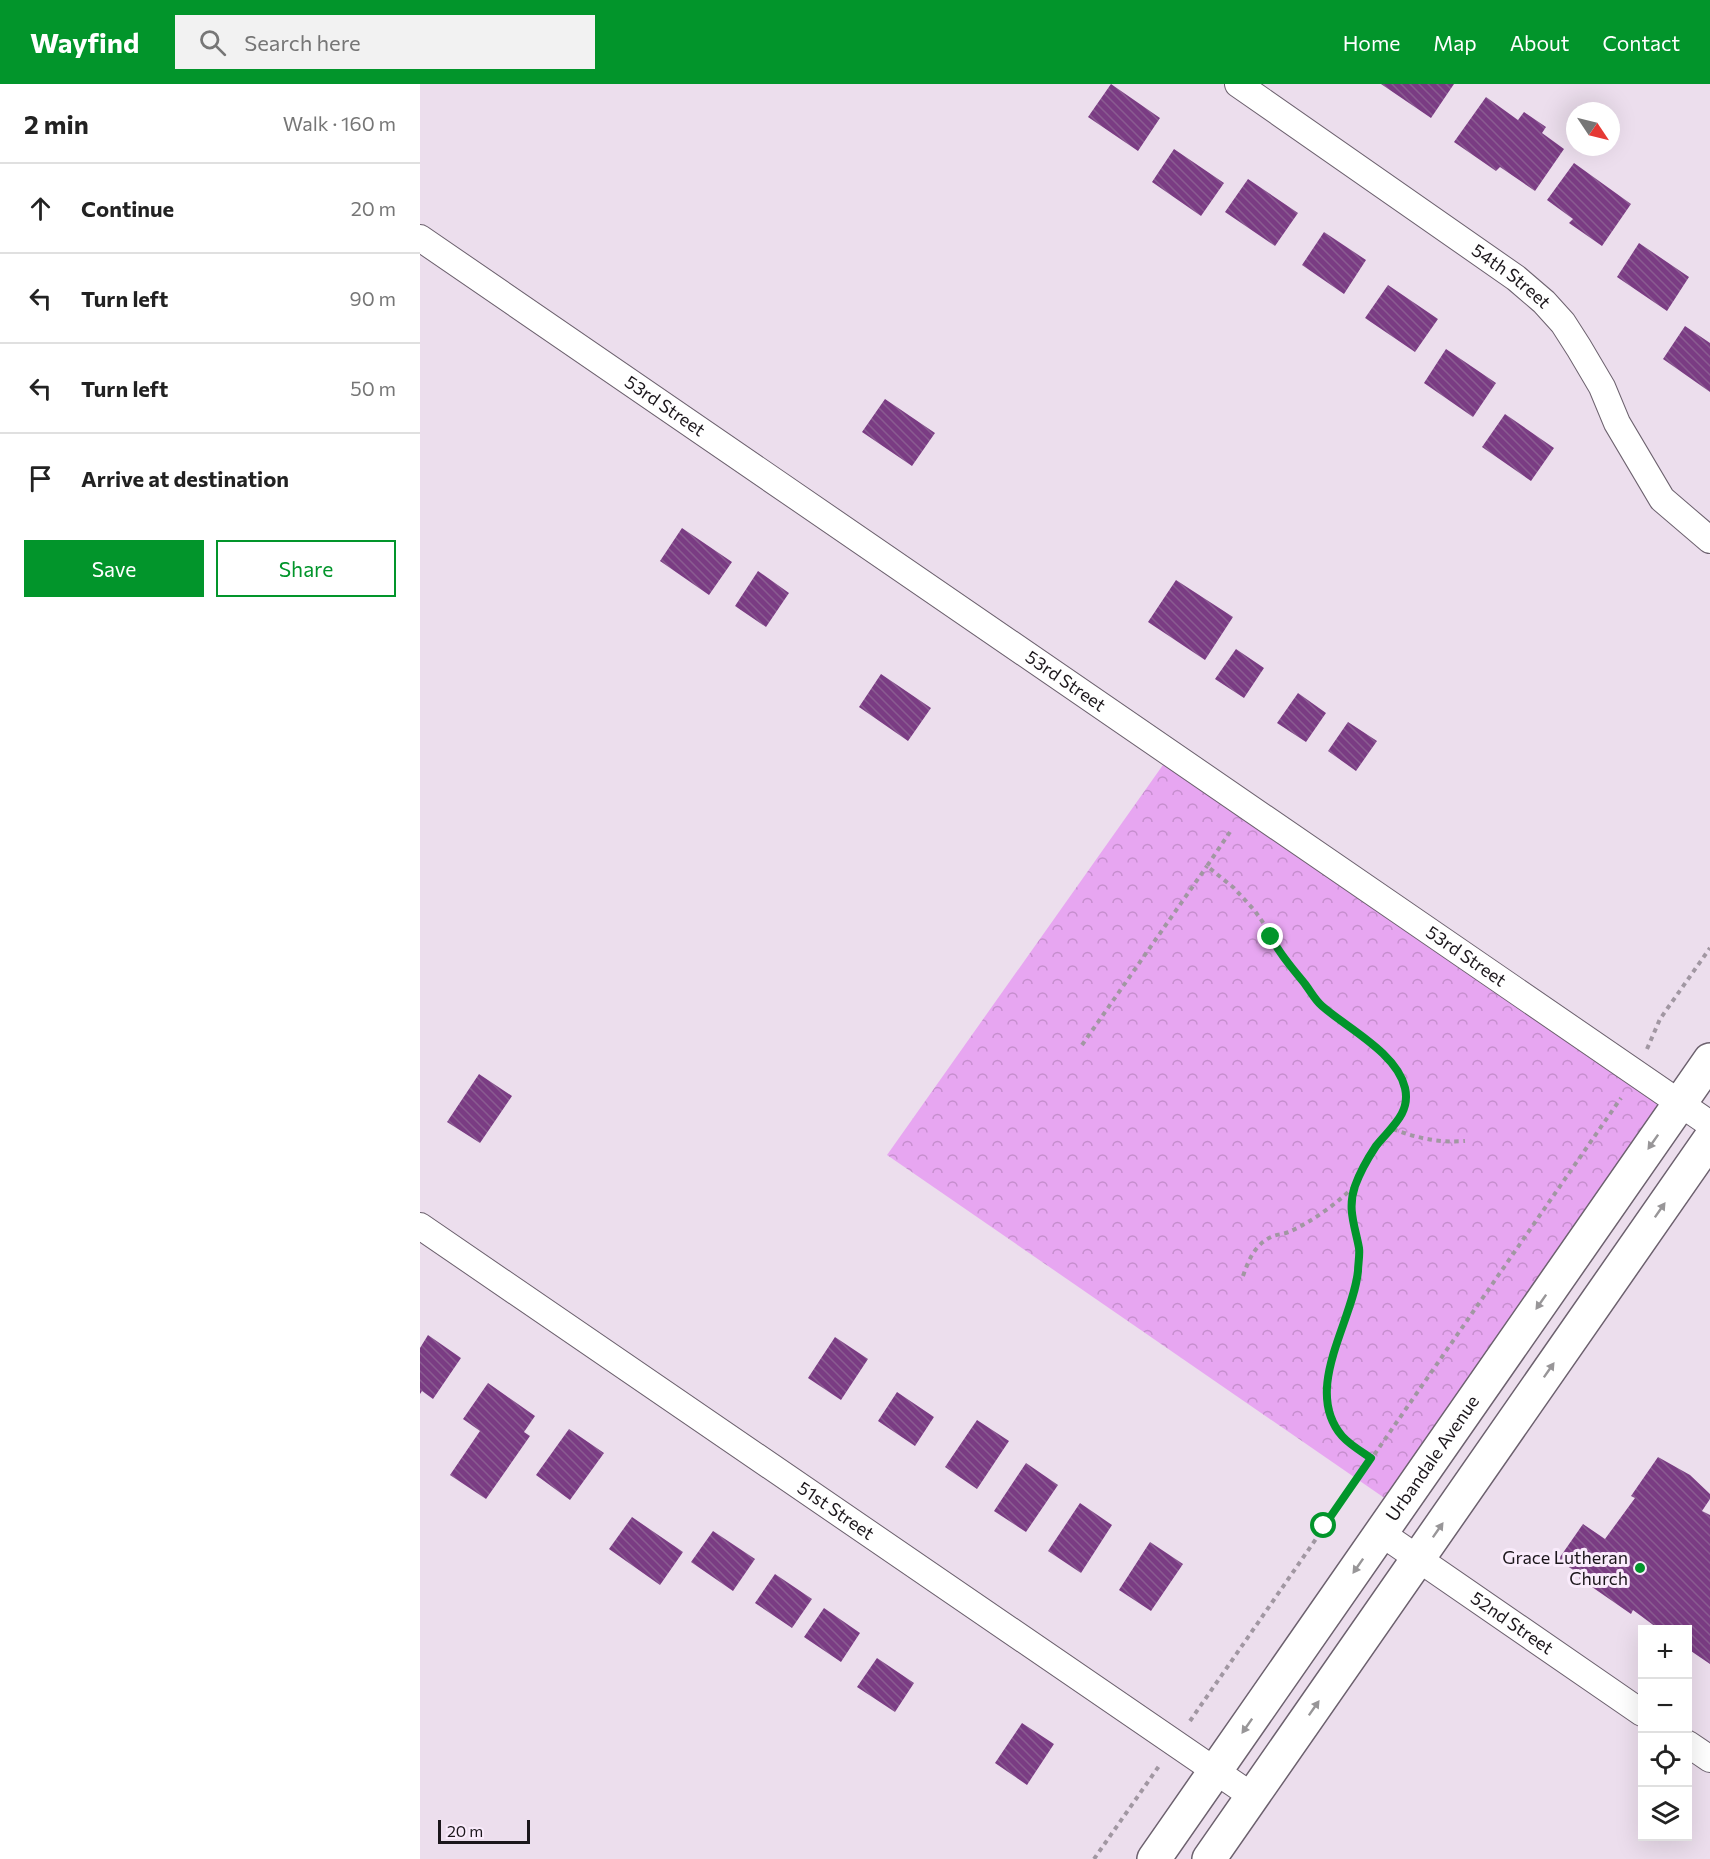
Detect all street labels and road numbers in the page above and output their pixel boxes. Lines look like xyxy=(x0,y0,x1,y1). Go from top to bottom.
street label: 54th Street xyxy=(1468,239,1556,312)
street label: 53rd Street xyxy=(621,370,710,441)
street label: 53rd Street xyxy=(1022,645,1110,716)
street label: 53rd Street xyxy=(1422,920,1511,991)
street label: Urbandale Avenue xyxy=(1381,1391,1483,1525)
street label: 51st Street xyxy=(794,1476,879,1544)
street label: 52nd Street xyxy=(1467,1586,1558,1659)

